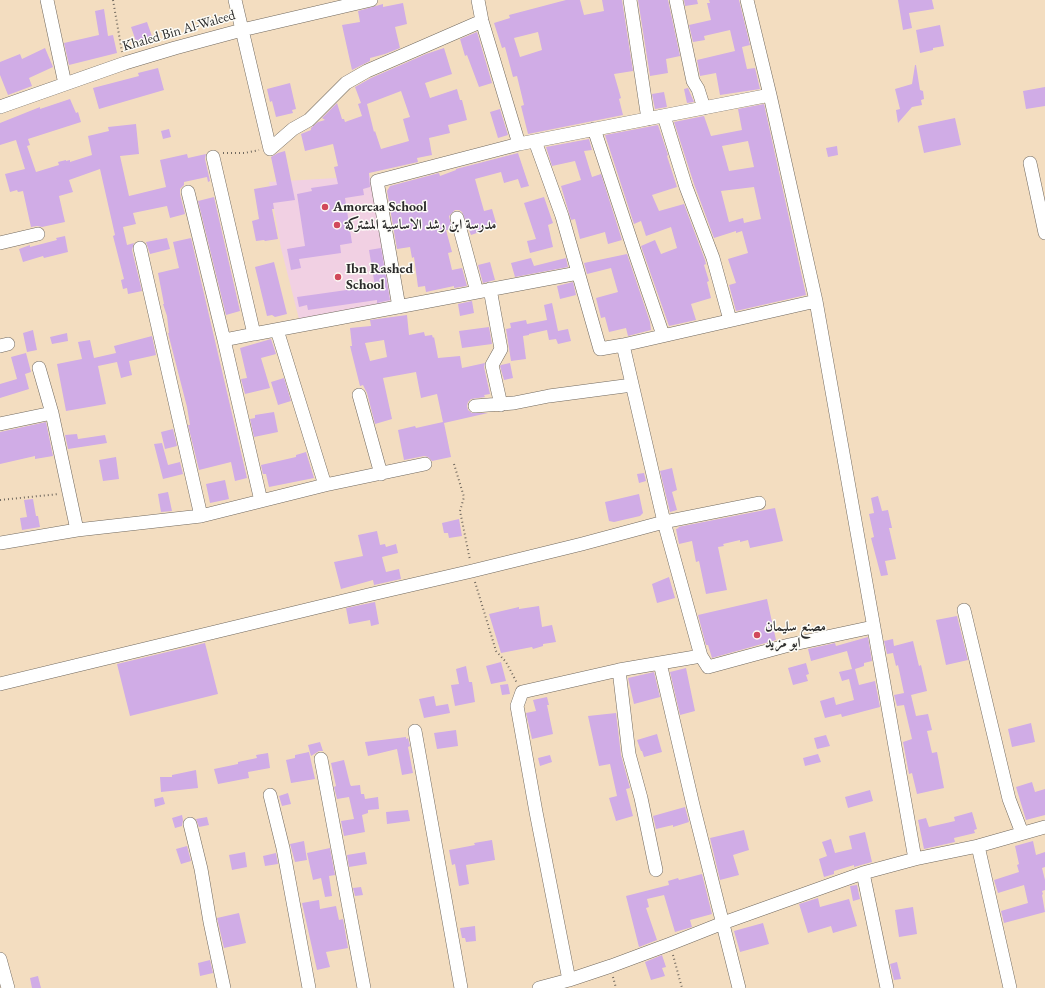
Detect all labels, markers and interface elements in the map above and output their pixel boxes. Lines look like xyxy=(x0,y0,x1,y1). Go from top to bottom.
street label: Khaled Bin Al-Waleed xyxy=(121,7,237,55)
place label: Amoreaa School xyxy=(333,199,427,215)
marker: Amoreaa School xyxy=(320,202,330,212)
place label: مدرسة ابن رشد الاساسية المشتركة xyxy=(345,217,496,233)
marker: مدرسة ابن رشد الاساسية المشتركة xyxy=(332,220,342,230)
place label: Ibn Rashed School xyxy=(346,261,413,294)
marker: Ibn Rashed School xyxy=(333,272,343,282)
place label: مصنع سليمان ابو مزيد xyxy=(765,619,826,652)
marker: مصنع سليمان ابو مزيد xyxy=(752,630,762,640)

